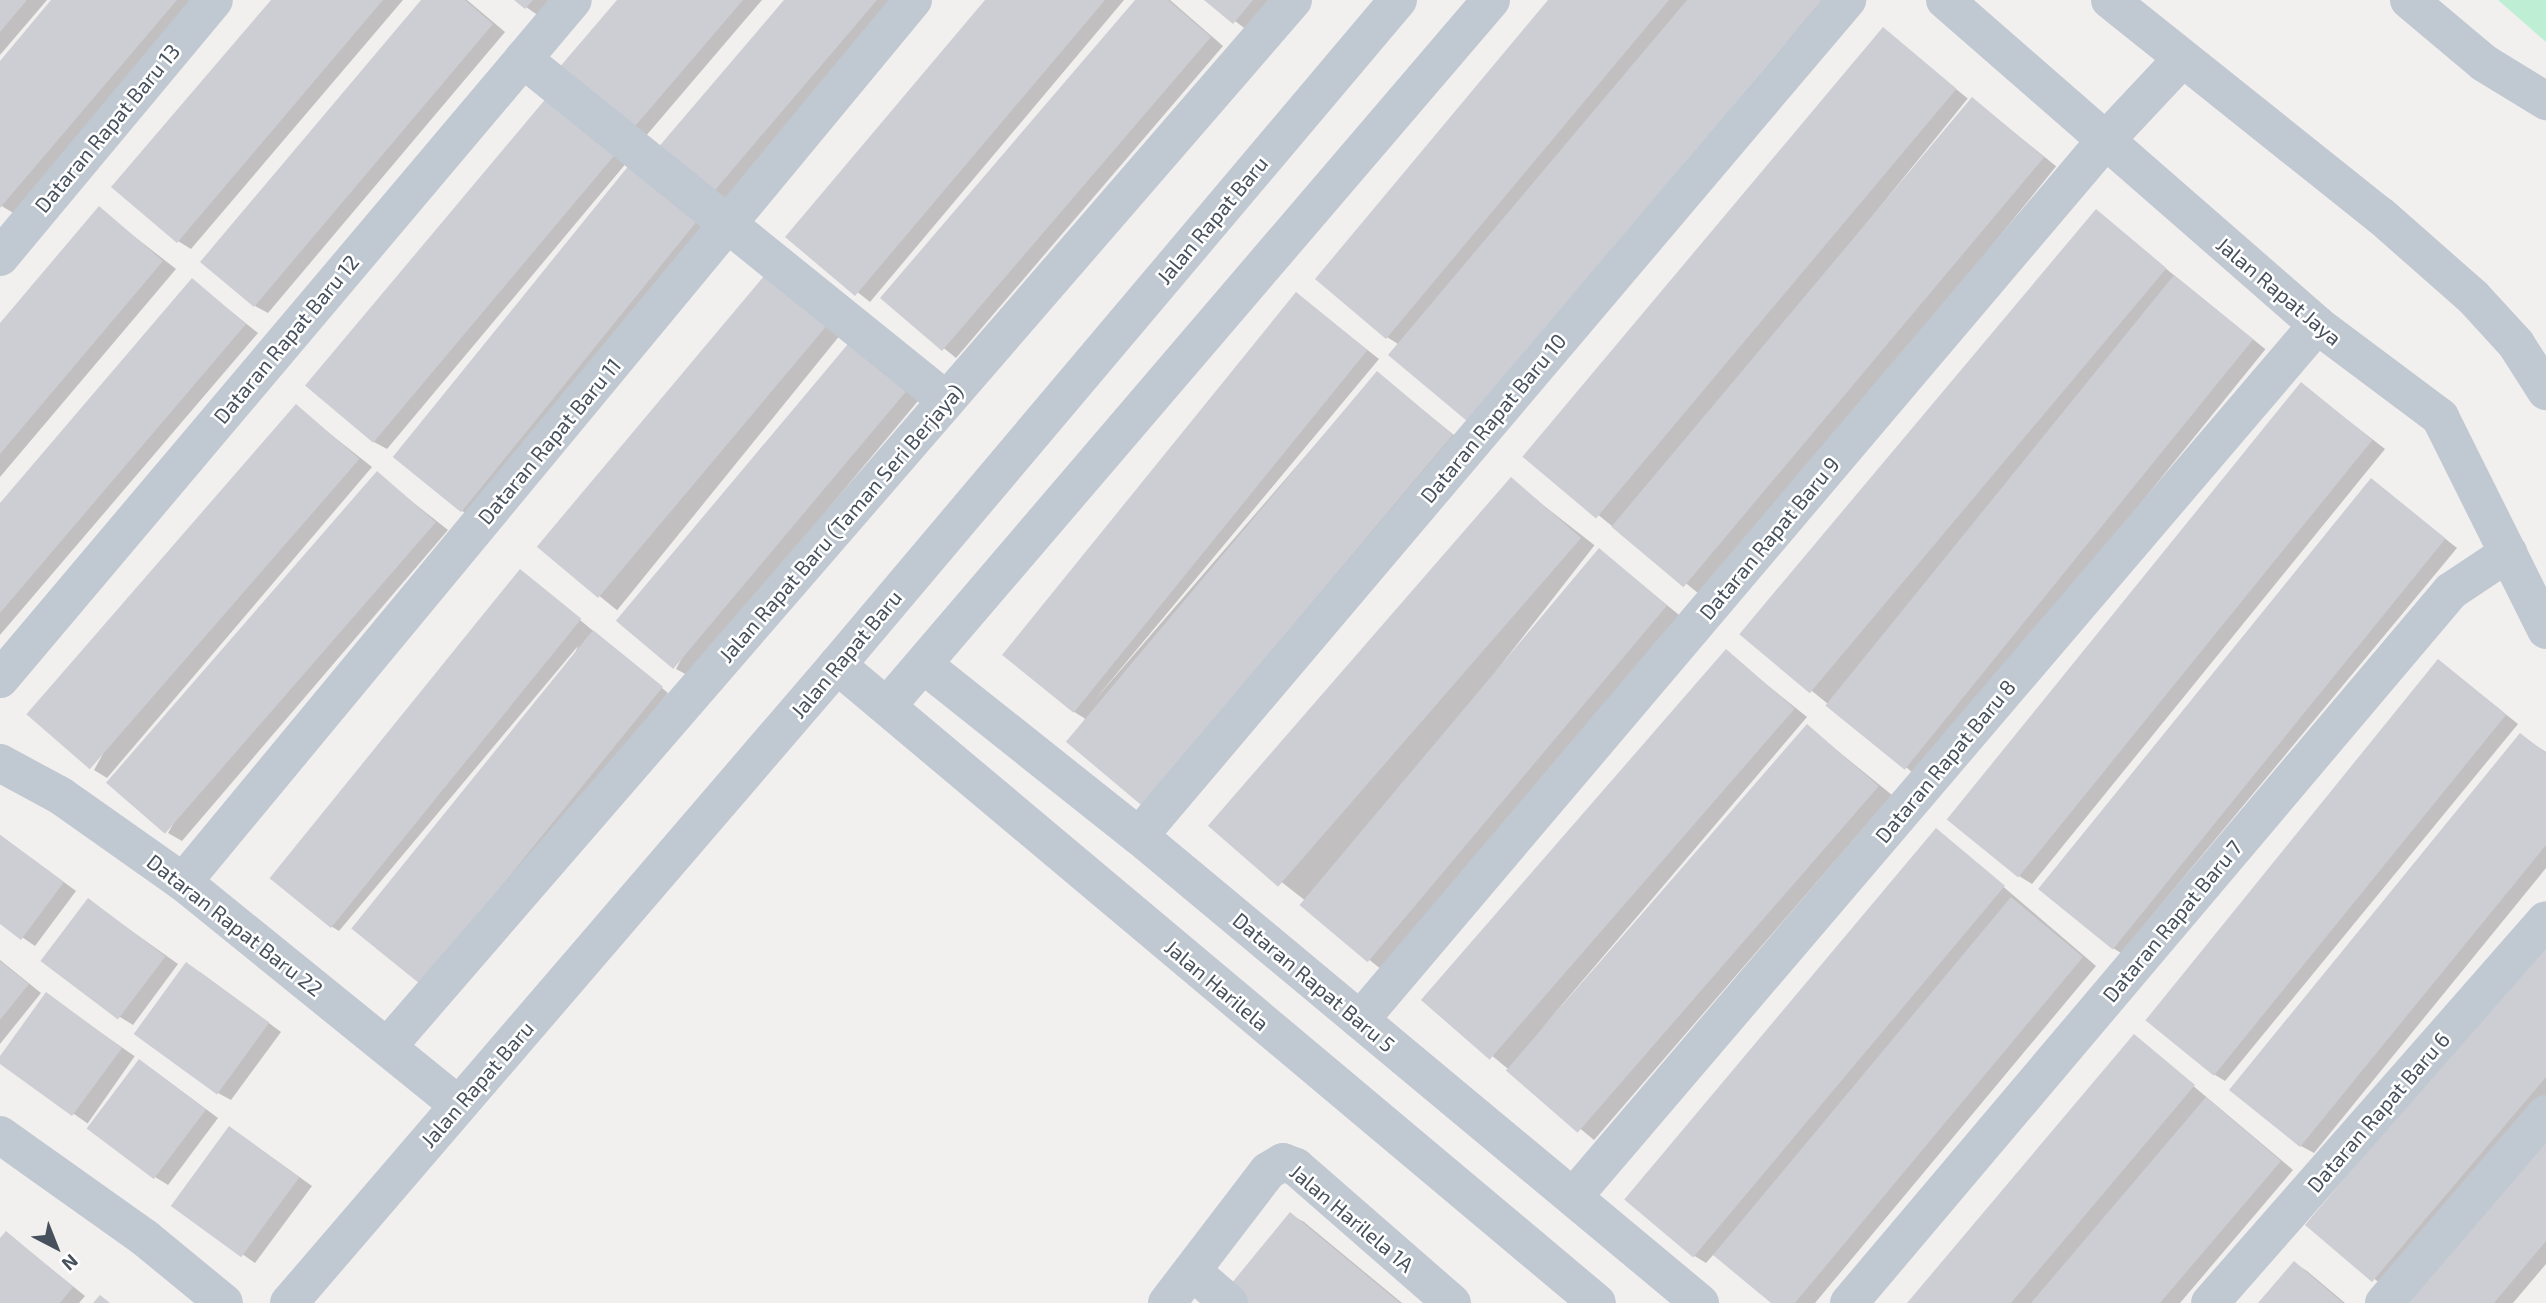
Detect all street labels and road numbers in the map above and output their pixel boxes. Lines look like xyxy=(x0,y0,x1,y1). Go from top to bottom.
street label: Dataran Rapat Baru 13 xyxy=(29,39,185,217)
street label: Jalan Rapat Baru xyxy=(1151,151,1273,289)
street label: Jalan Rapat Jaya xyxy=(2211,231,2347,351)
street label: Dataran Rapat Baru 12 xyxy=(208,250,364,428)
street label: Dataran Rapat Baru 10 xyxy=(1415,328,1571,508)
street label: Dataran Rapat Baru 11 xyxy=(472,353,626,529)
street label: Jalan Rapat Baru (Taman Seri Berjaya) xyxy=(713,379,969,667)
street label: Dataran Rapat Baru 9 xyxy=(1694,452,1844,624)
street label: Jalan Rapat Baru xyxy=(785,585,907,723)
street label: Dataran Rapat Baru 8 xyxy=(1869,674,2021,848)
street label: Dataran Rapat Baru 7 xyxy=(2097,835,2247,1007)
street label: Dataran Rapat Baru 22 xyxy=(142,849,328,1001)
street label: Dataran Rapat Baru 5 xyxy=(1228,907,1400,1057)
street label: Jalan Harilela xyxy=(1160,934,1274,1036)
street label: Jalan Rapat Baru xyxy=(415,1016,539,1152)
street label: Dataran Rapat Baru 6 xyxy=(2301,1027,2455,1197)
street label: Jalan Harilela 1A xyxy=(1285,1159,1419,1277)

